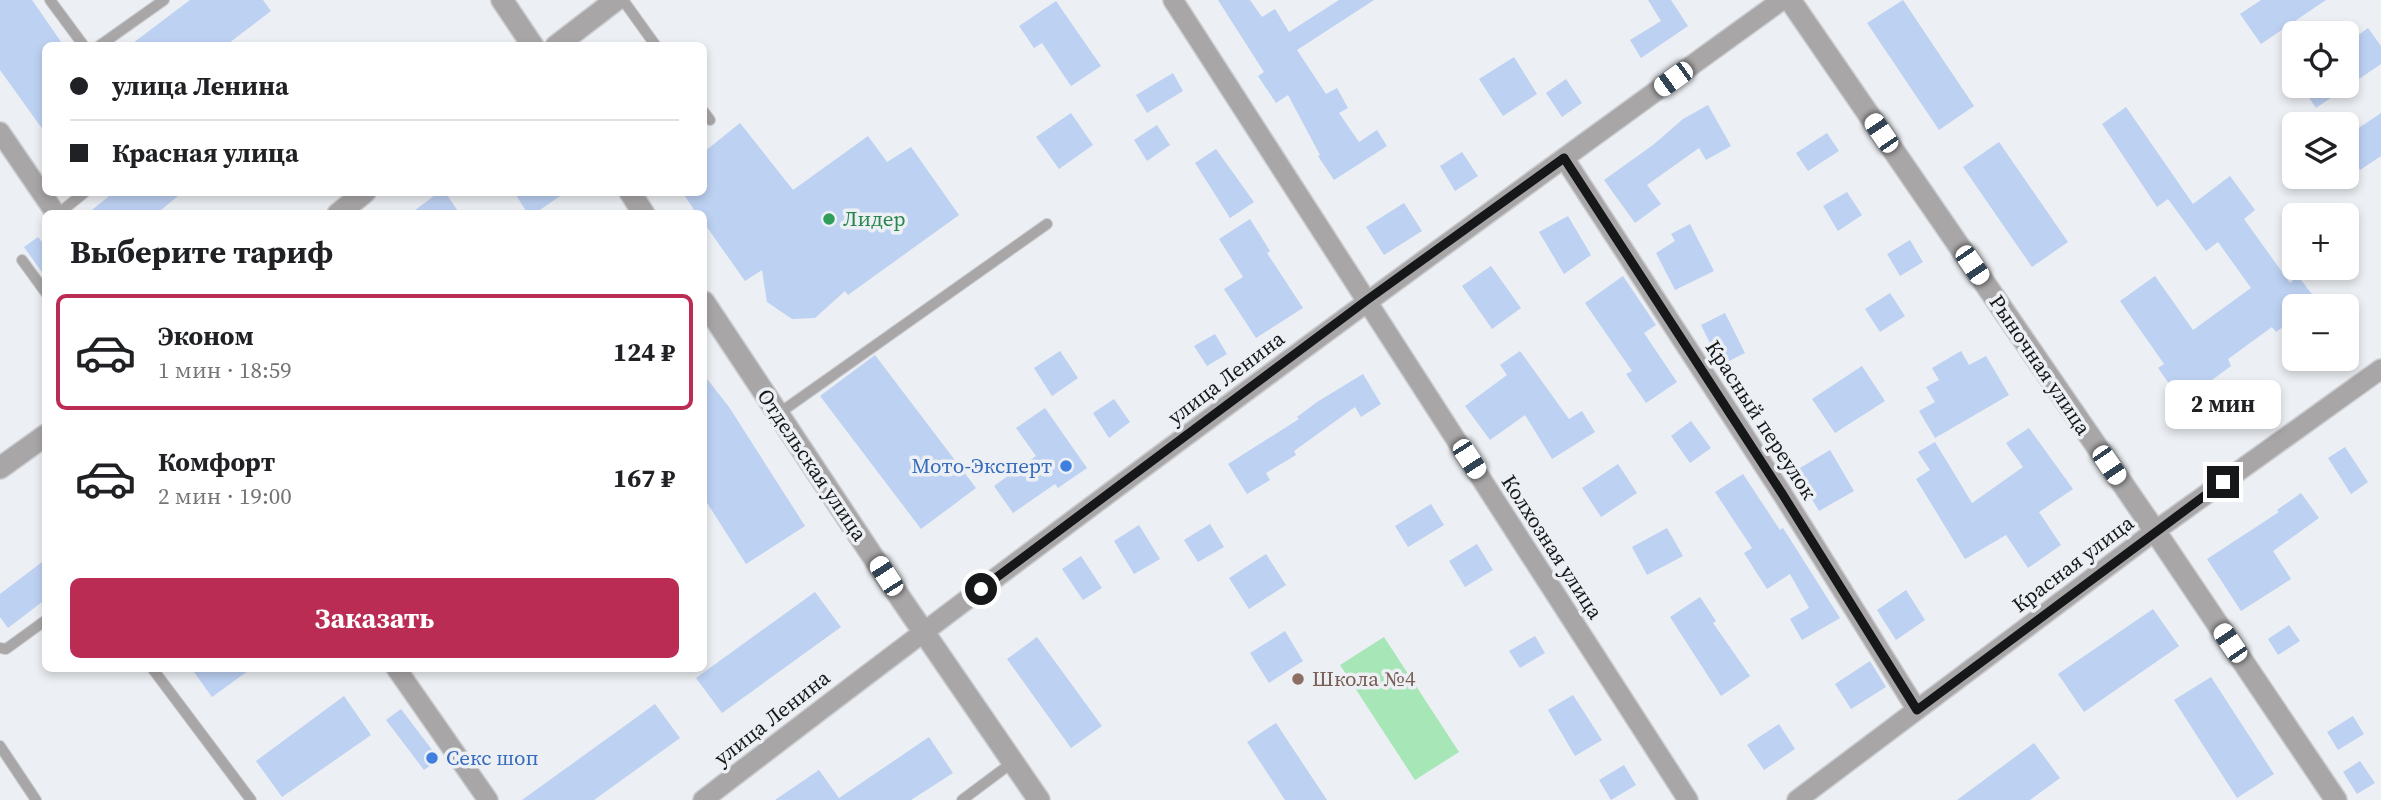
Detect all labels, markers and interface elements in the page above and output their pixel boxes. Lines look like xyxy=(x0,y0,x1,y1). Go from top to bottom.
map controls xyxy=(2282,21,2359,371)
button: locate xyxy=(2282,21,2359,98)
car xyxy=(1650,58,1697,100)
text: улица Ленина xyxy=(112,68,289,104)
car xyxy=(1861,110,1902,156)
button: layers xyxy=(2282,112,2359,189)
text: Красная улица xyxy=(112,135,299,171)
button: + xyxy=(2282,203,2359,280)
place label: Лидер xyxy=(843,204,906,233)
marker: Лидер xyxy=(821,211,837,227)
text: Выберите тариф xyxy=(70,230,333,274)
car xyxy=(1952,242,1993,288)
street label: Рыночная улица xyxy=(1983,289,2098,441)
button: − xyxy=(2282,294,2359,371)
text: Эконом xyxy=(158,318,254,354)
icon: car xyxy=(74,321,137,384)
street label: улица Ленина xyxy=(1161,324,1290,431)
text: 124 ₽ xyxy=(613,334,675,370)
street label: Красный переулок xyxy=(1699,334,1824,505)
text: 1 мин · 18:59 xyxy=(158,354,292,386)
callout: 2 мин xyxy=(2165,380,2281,430)
street label: Отдельская улица xyxy=(751,383,874,547)
text: 2 мин xyxy=(2191,388,2255,420)
car xyxy=(1449,436,1490,482)
car xyxy=(2089,442,2130,488)
text: Комфорт xyxy=(158,444,275,480)
icon: car xyxy=(74,447,137,510)
place label: Мото-Эксперт xyxy=(912,451,1052,480)
marker: Мото-Эксперт xyxy=(1058,458,1074,474)
text: 167 ₽ xyxy=(613,460,675,496)
route end xyxy=(2207,466,2239,498)
street label: Колхозная улица xyxy=(1495,469,1610,625)
text: 2 мин · 19:00 xyxy=(158,480,292,512)
street label: Красная улица xyxy=(2006,508,2140,619)
car xyxy=(866,553,907,599)
route start xyxy=(965,573,997,605)
button: Заказать xyxy=(70,578,679,658)
car xyxy=(2210,620,2251,666)
street label: улица Ленина xyxy=(708,663,836,772)
place label: Школа №4 xyxy=(1312,664,1416,693)
marker: Школа №4 xyxy=(1290,671,1306,687)
place label: Секс шоп xyxy=(446,743,539,772)
marker: Секс шоп xyxy=(424,750,440,766)

